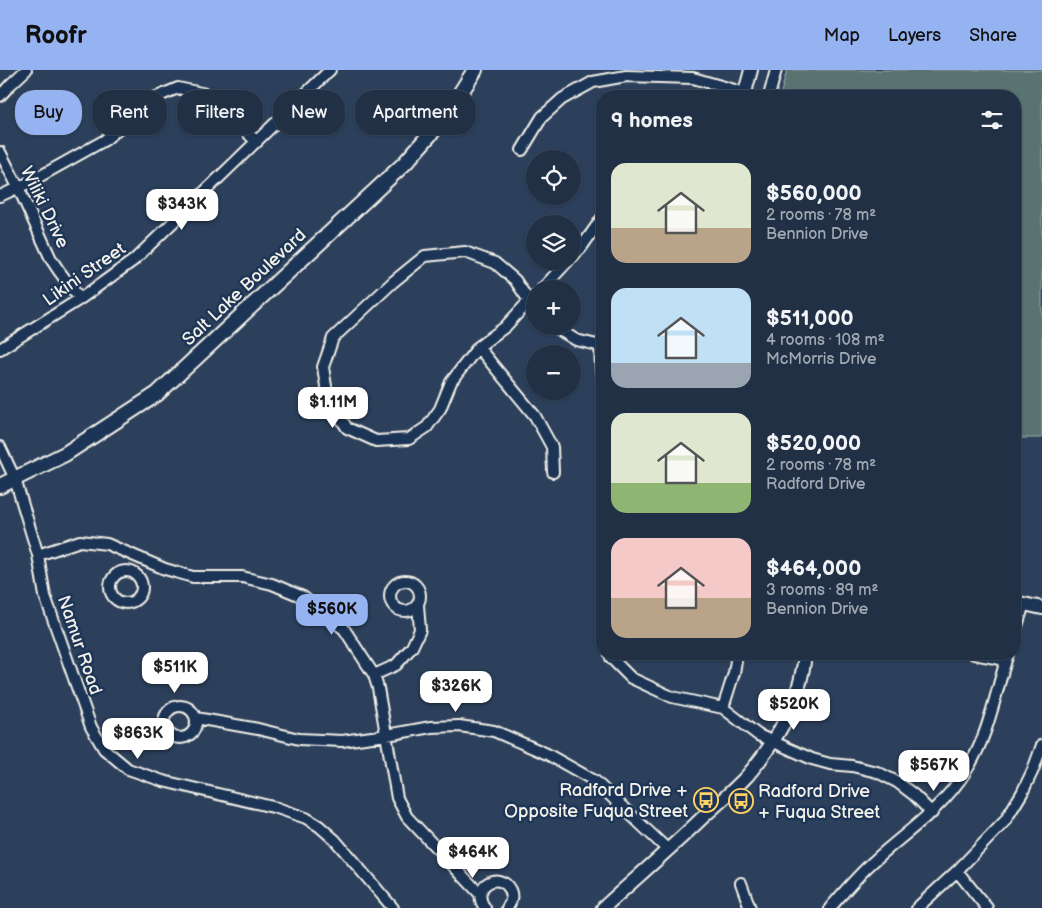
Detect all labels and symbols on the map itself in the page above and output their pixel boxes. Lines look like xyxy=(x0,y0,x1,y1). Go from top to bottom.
street label: Wiliki Drive xyxy=(16,163,73,252)
pin: $343K xyxy=(147,189,217,231)
street label: Salt Lake Boulevard xyxy=(178,225,311,350)
street label: Likini Street xyxy=(39,238,130,311)
pin: $1.11M xyxy=(292,386,374,429)
street label: Namur Road xyxy=(53,593,106,697)
pin: $560K xyxy=(297,594,367,636)
pin: $511K xyxy=(140,652,210,694)
pin: $326K xyxy=(421,670,491,713)
pin: $520K xyxy=(759,688,829,731)
pin: $863K xyxy=(103,718,173,760)
pin: $567K xyxy=(899,750,969,792)
place label: Radford Drive + Opposite Fuqua Street xyxy=(504,780,688,822)
place label: Radford Drive + Fuqua Street xyxy=(758,781,881,823)
bus stop icon: Radford Drive + Opposite Fuqua Street xyxy=(693,787,719,813)
bus stop icon: Radford Drive + Fuqua Street xyxy=(728,788,754,814)
pin: $464K xyxy=(438,836,508,879)

